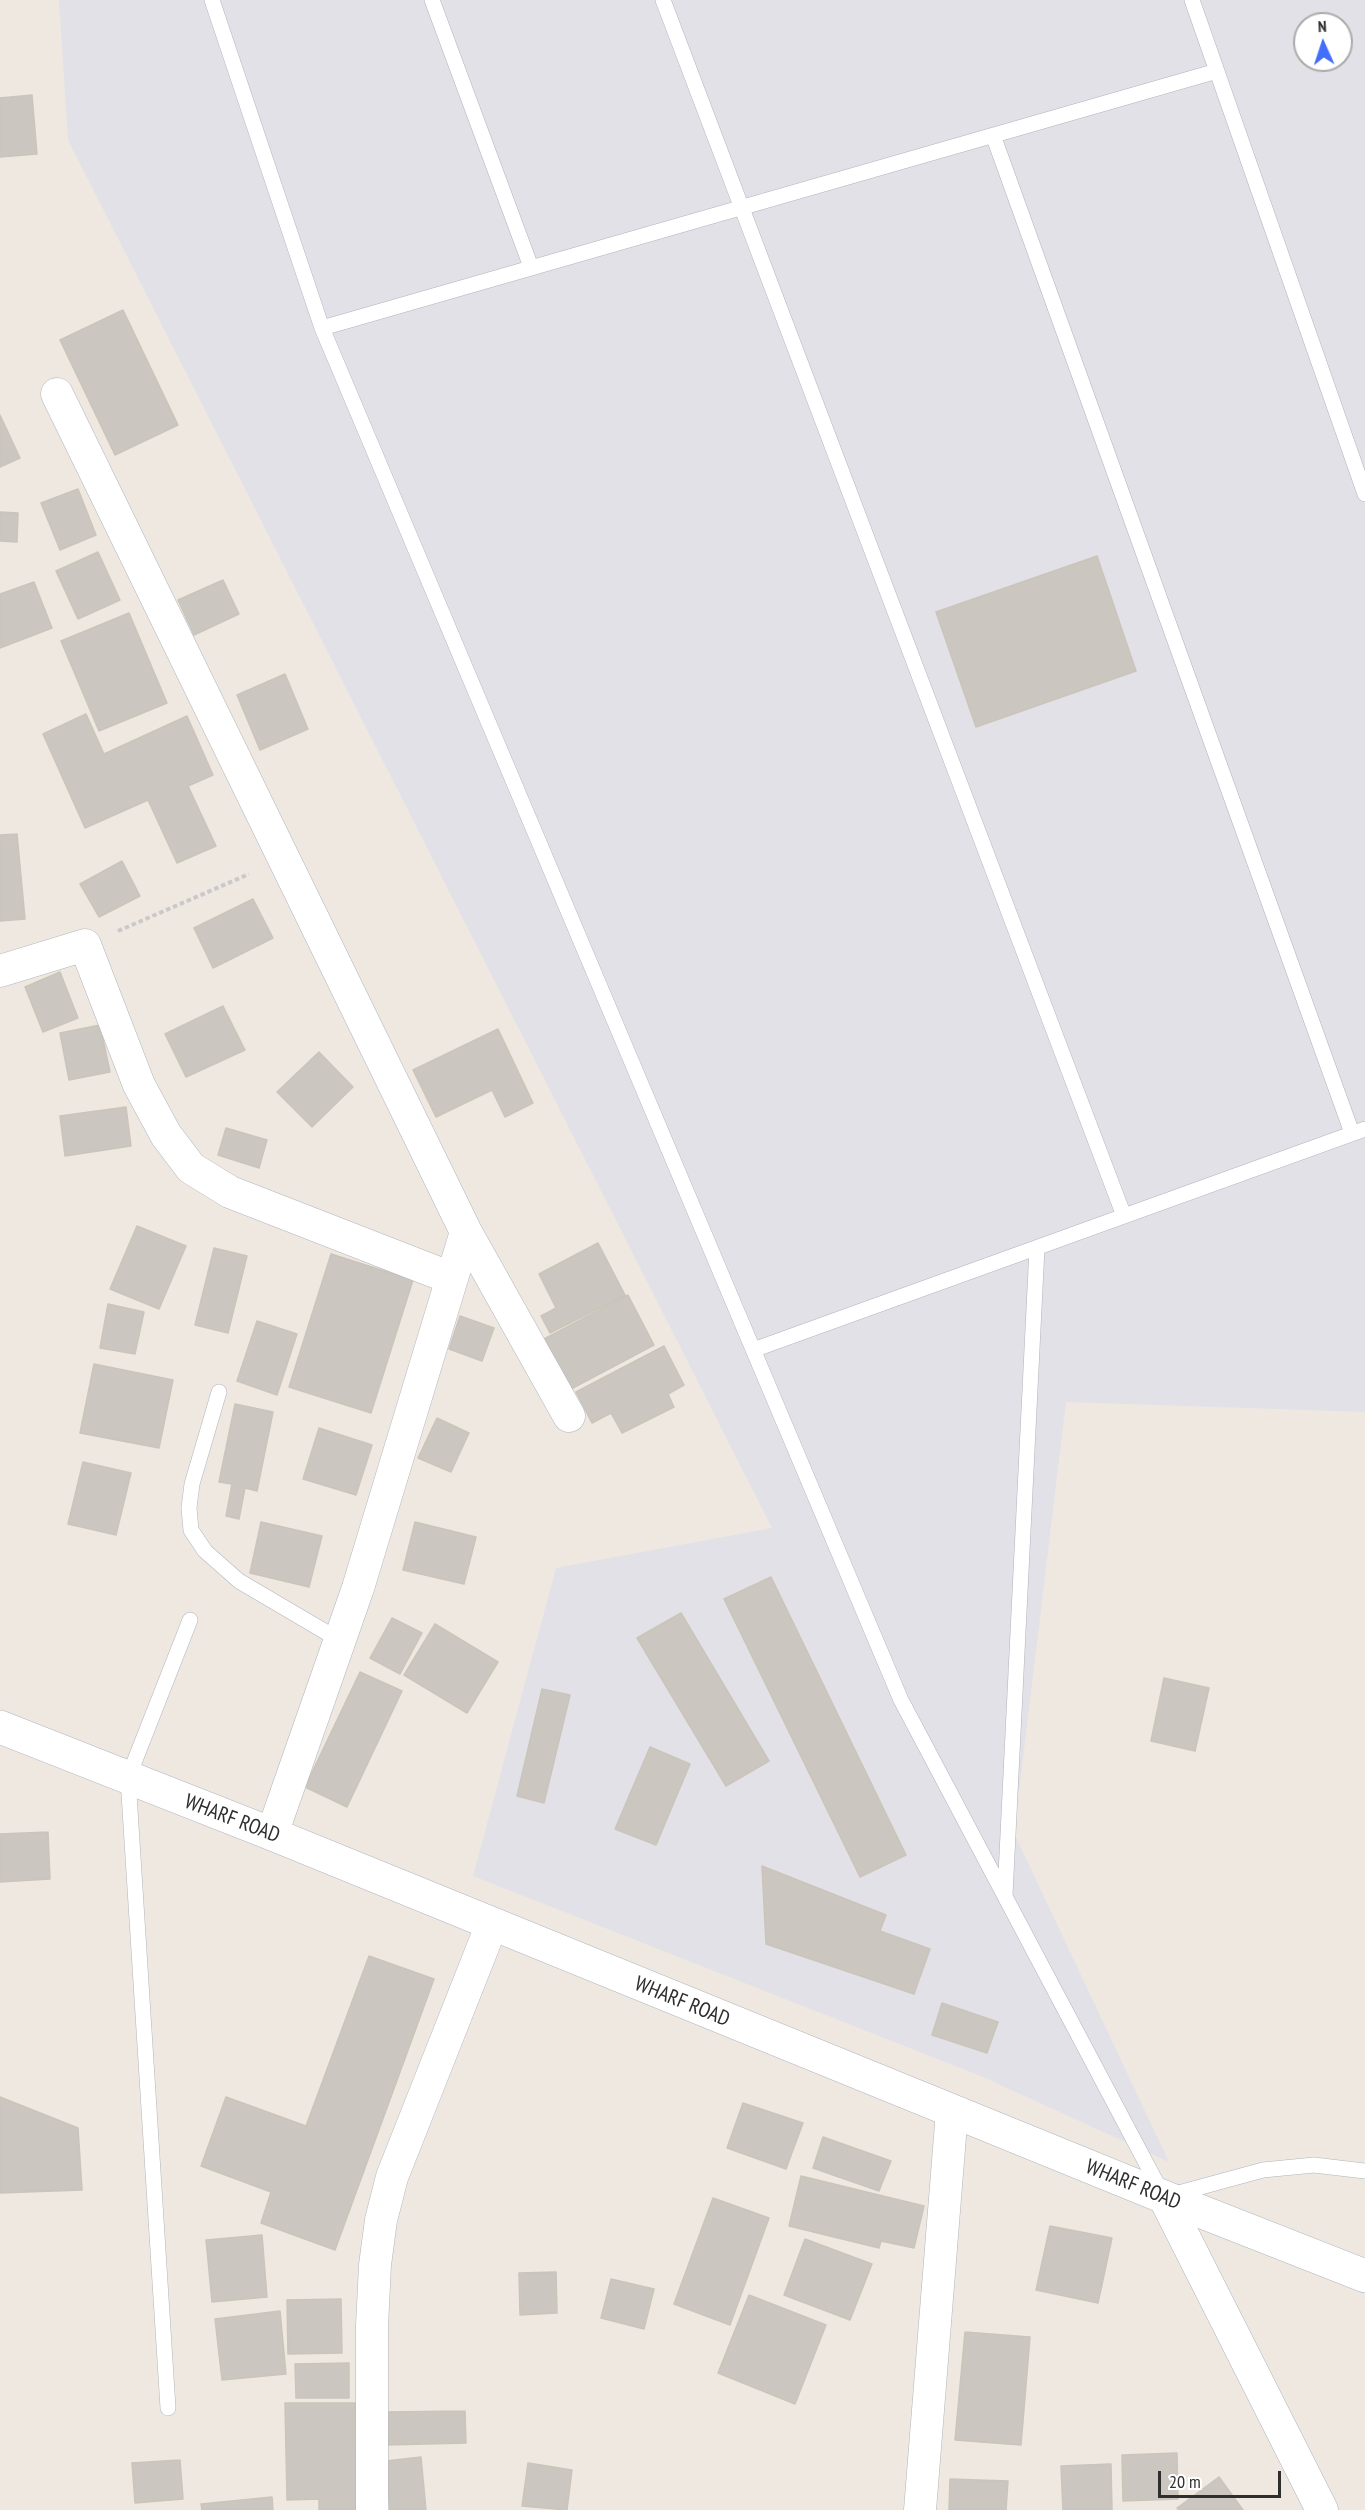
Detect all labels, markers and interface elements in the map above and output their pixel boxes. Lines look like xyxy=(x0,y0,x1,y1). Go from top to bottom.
north arrow xyxy=(1293,12,1353,72)
text: N xyxy=(1317,16,1327,36)
street label: WHARF ROAD xyxy=(181,1789,283,1849)
street label: WHARF ROAD xyxy=(631,1972,733,2032)
street label: WHARF ROAD xyxy=(1082,2155,1184,2215)
scale bar xyxy=(1161,2459,1284,2497)
text: 20 m xyxy=(1169,2470,1201,2493)

